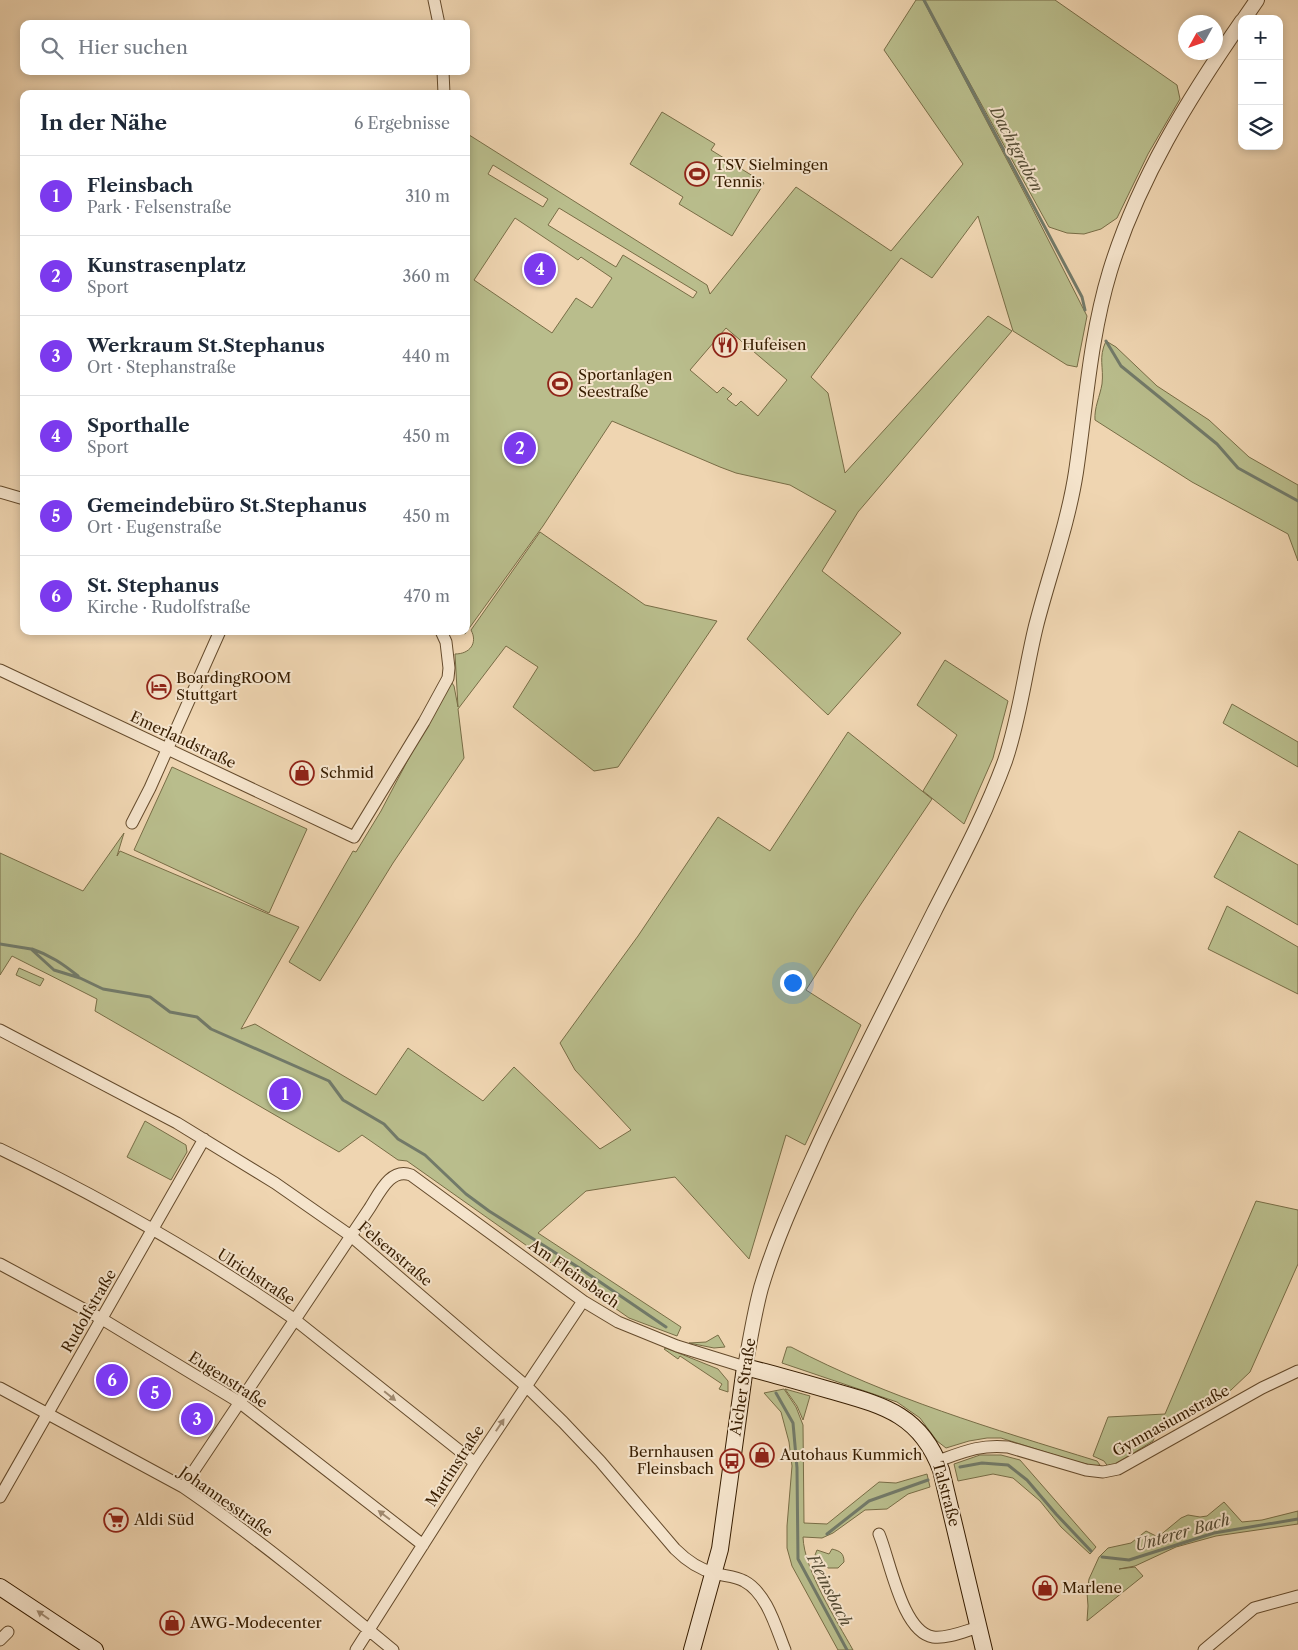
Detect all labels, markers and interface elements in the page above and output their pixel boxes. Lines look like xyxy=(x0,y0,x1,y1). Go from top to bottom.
north arrow xyxy=(1178,15,1223,60)
map controls xyxy=(1238,15,1283,150)
button: + xyxy=(1238,15,1283,60)
search box xyxy=(20,20,470,75)
icon: search xyxy=(38,34,66,62)
text: Hier suchen xyxy=(78,36,188,59)
button: − xyxy=(1238,60,1283,105)
water label: Dachtgraben xyxy=(985,101,1048,195)
button: layers xyxy=(1238,105,1283,150)
text: In der Nähe xyxy=(40,110,167,135)
text: 6 Ergebnisse xyxy=(354,113,450,133)
place label: TSV Sielmingen Tennis xyxy=(714,155,829,191)
sports icon: TSV Sielmingen Tennis xyxy=(684,161,710,187)
text: Fleinsbach xyxy=(87,174,193,197)
text: 1 xyxy=(52,186,60,206)
text: 310 m xyxy=(405,186,450,206)
text: Park · Felsenstraße xyxy=(87,197,232,217)
pin: 4 xyxy=(524,250,556,288)
text: Kunstrasenplatz xyxy=(87,254,246,277)
text: 2 xyxy=(51,266,61,286)
text: 360 m xyxy=(403,266,450,286)
text: Sport xyxy=(87,277,129,297)
restaurant icon: Hufeisen xyxy=(712,332,738,358)
text: Werkraum St.Stephanus xyxy=(87,334,325,357)
place label: Hufeisen xyxy=(742,335,807,354)
text: 3 xyxy=(51,346,61,366)
text: 440 m xyxy=(402,346,450,366)
text: Ort · Stephanstraße xyxy=(87,357,236,377)
place label: Sportanlagen Seestraße xyxy=(578,365,673,401)
sports icon: Sportanlagen Seestraße xyxy=(547,371,573,397)
text: Sporthalle xyxy=(87,414,190,437)
text: 4 xyxy=(51,426,61,446)
text: 450 m xyxy=(403,426,450,446)
pin: 2 xyxy=(504,429,536,467)
text: Sport xyxy=(87,437,129,457)
text: Gemeindebüro St.Stephanus xyxy=(87,494,367,517)
text: 5 xyxy=(52,506,60,526)
text: 450 m xyxy=(403,506,450,526)
text: Ort · Eugenstraße xyxy=(87,517,222,537)
text: St. Stephanus xyxy=(87,574,219,597)
text: 6 xyxy=(51,586,61,606)
text: 470 m xyxy=(404,586,450,606)
text: Kirche · Rudolfstraße xyxy=(87,597,251,617)
place label: BoardingROOM Stuttgart xyxy=(176,668,291,704)
hotel icon: BoardingROOM Stuttgart xyxy=(146,674,172,700)
street label: Emerlandstraße xyxy=(127,707,239,772)
shop icon: Schmid xyxy=(289,760,315,786)
place label: Schmid xyxy=(320,763,374,782)
your location xyxy=(780,970,806,996)
pin: 1 xyxy=(269,1075,301,1113)
street label: Felsenstraße xyxy=(354,1217,436,1290)
street label: Am Fleinsbach xyxy=(524,1235,624,1312)
street label: Ulrichstraße xyxy=(214,1244,299,1309)
street label: Rudolfstraße xyxy=(57,1266,120,1356)
street label: Aicher Straße xyxy=(725,1337,760,1438)
street label: Eugenstraße xyxy=(185,1347,271,1412)
pin: 6 xyxy=(96,1361,128,1399)
pin: 5 xyxy=(139,1374,171,1412)
street label: Gymnasiumstraße xyxy=(1109,1381,1233,1461)
one-way arrow xyxy=(383,1390,396,1401)
pin: 3 xyxy=(181,1400,213,1438)
one-way arrow xyxy=(495,1418,505,1431)
street label: Martinstraße xyxy=(421,1421,488,1510)
place label: Bernhausen Fleinsbach xyxy=(629,1442,715,1478)
shop icon: Autohaus Kummich xyxy=(749,1442,775,1468)
place label: Autohaus Kummich xyxy=(779,1445,923,1464)
bus stop icon: Bernhausen Fleinsbach xyxy=(719,1448,745,1474)
street label: Talstraße xyxy=(929,1459,964,1529)
street label: Johannesstraße xyxy=(174,1461,277,1541)
supermarket icon: Aldi Süd xyxy=(103,1507,129,1533)
water label: Unterer Bach xyxy=(1132,1509,1232,1555)
place label: Aldi Süd xyxy=(133,1510,194,1529)
one-way arrow xyxy=(378,1510,391,1521)
water label: Fleinsbach xyxy=(802,1549,857,1629)
shop icon: Marlene xyxy=(1032,1575,1058,1601)
place label: Marlene xyxy=(1062,1578,1122,1597)
one-way arrow xyxy=(36,1610,50,1620)
shop icon: AWG-Modecenter xyxy=(159,1610,185,1636)
place label: AWG-Modecenter xyxy=(189,1613,323,1632)

